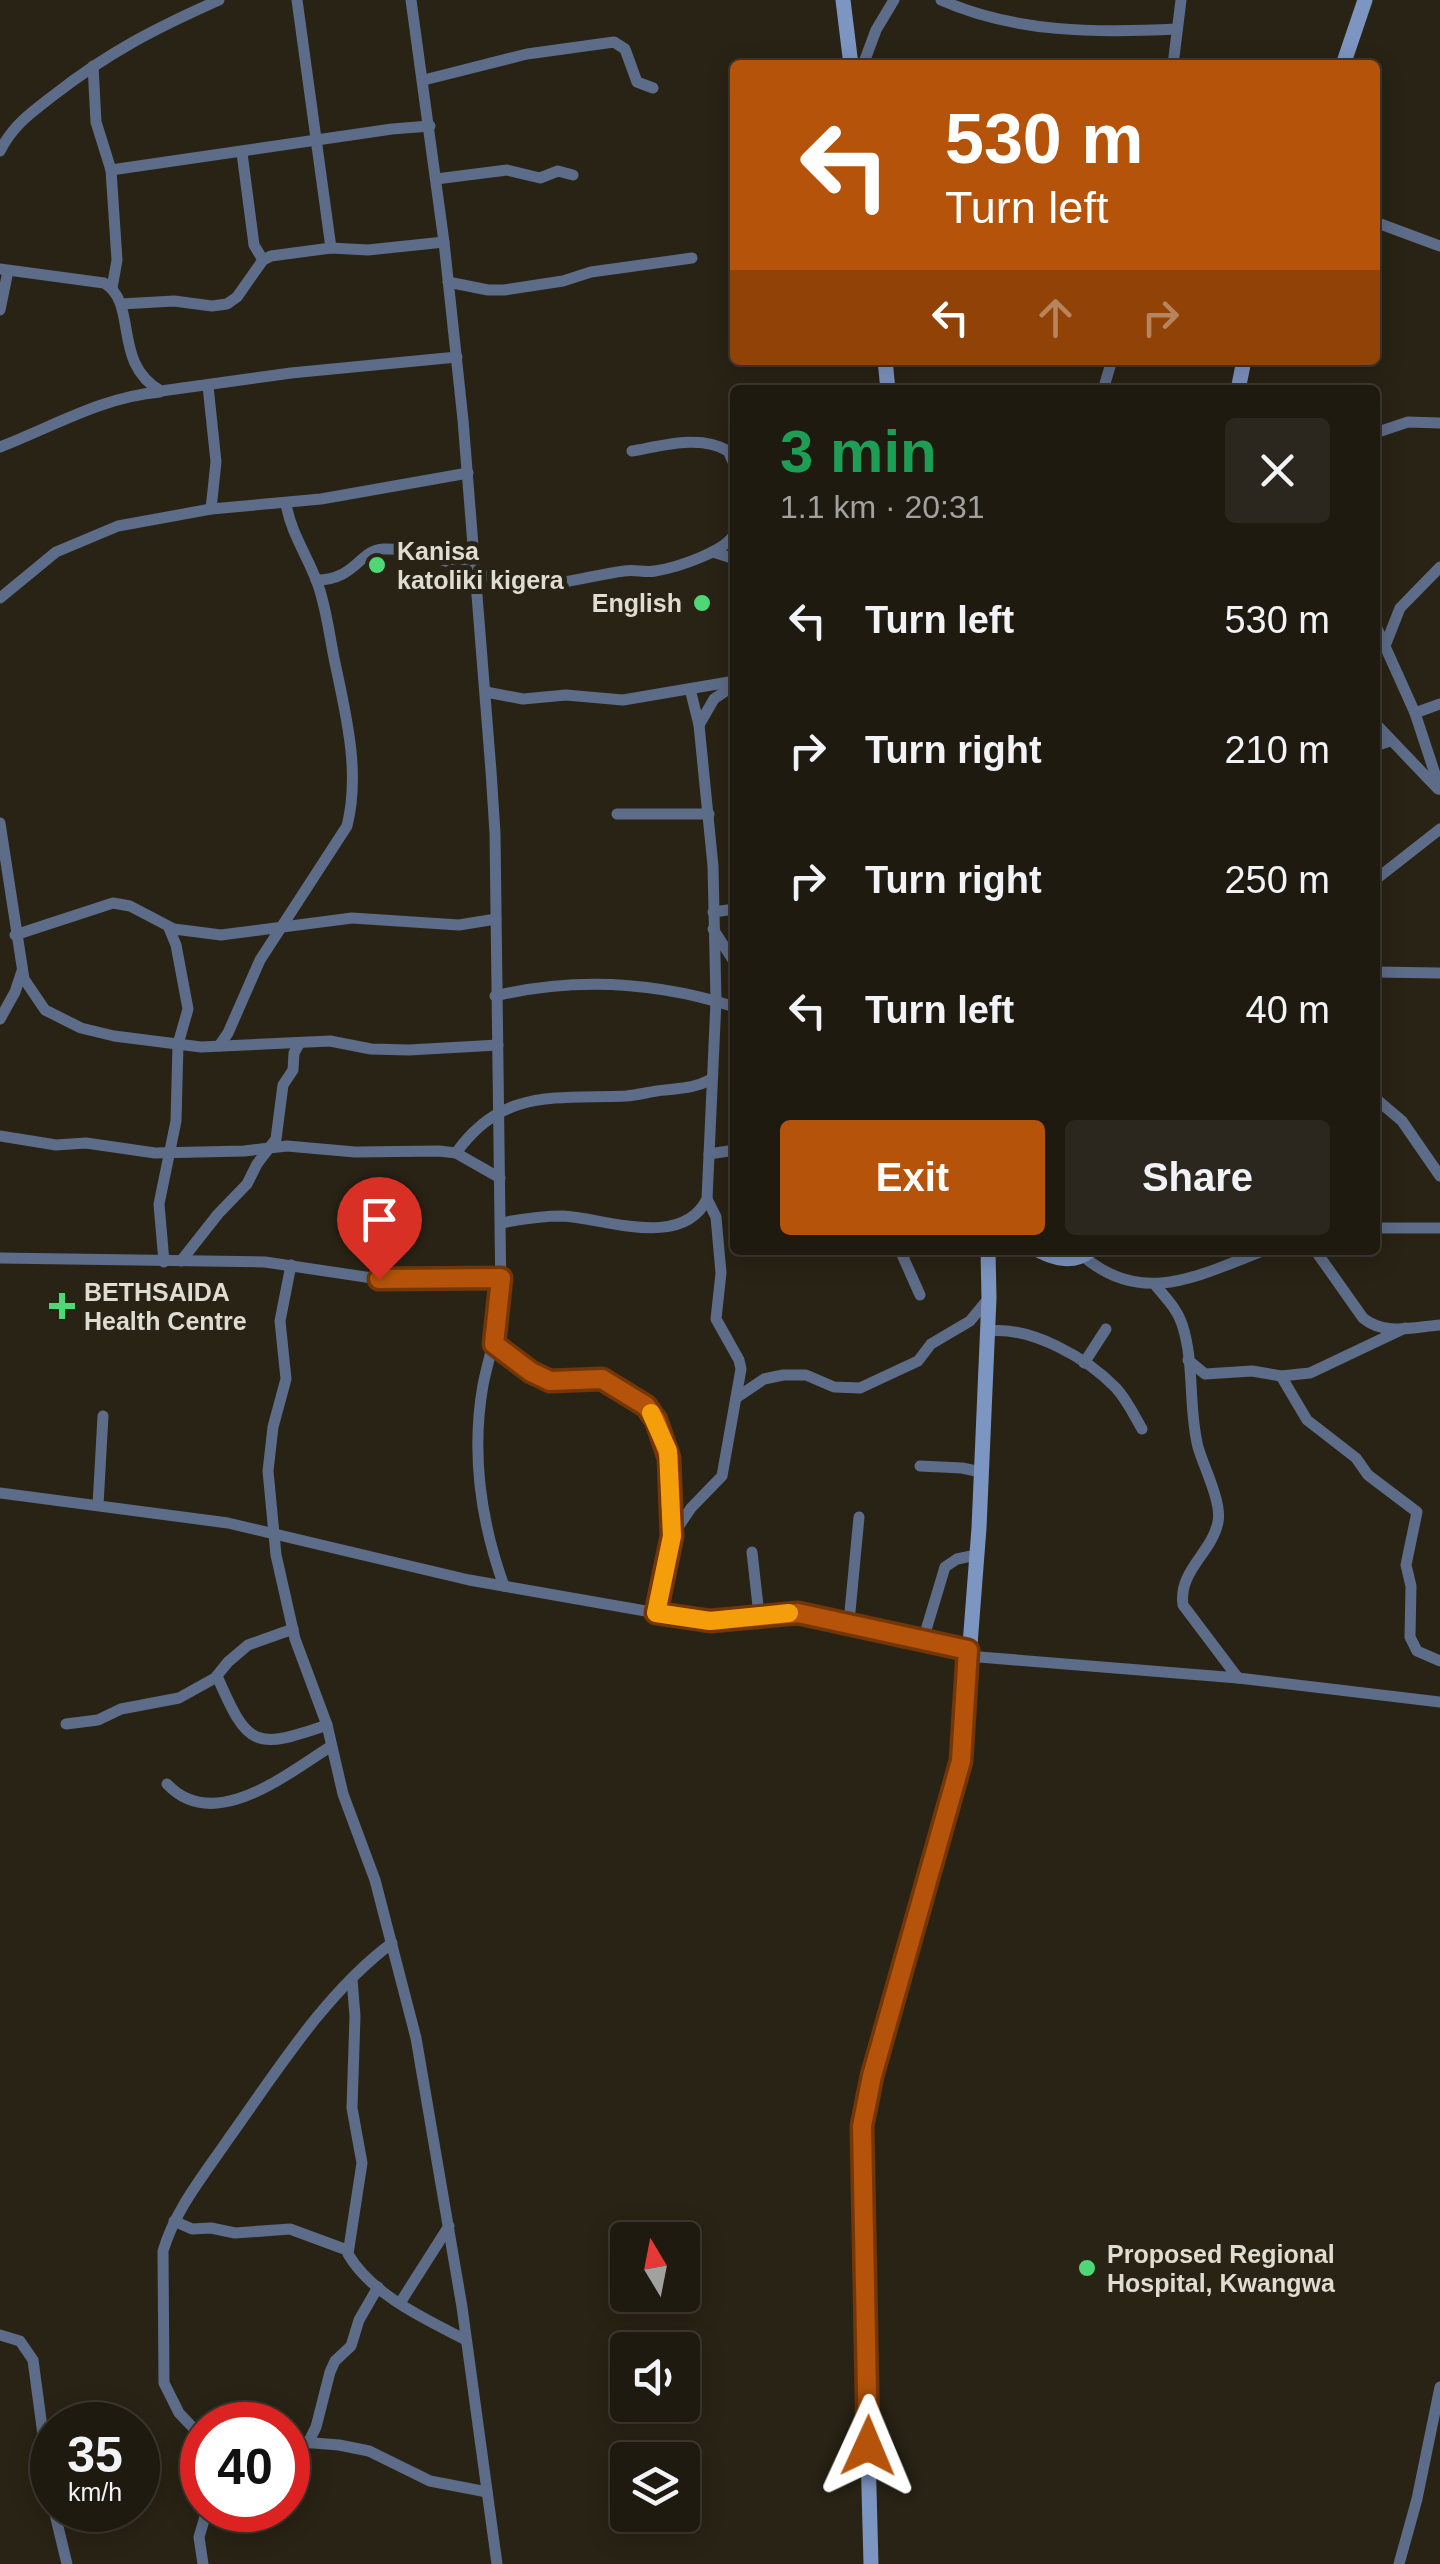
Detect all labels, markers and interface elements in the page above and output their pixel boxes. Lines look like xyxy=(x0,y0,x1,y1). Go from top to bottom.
icon: left xyxy=(780,100,910,230)
text: 530 m xyxy=(945,100,1143,178)
text: Turn left xyxy=(945,182,1108,233)
icon: left xyxy=(923,290,978,345)
icon: ahead xyxy=(1028,290,1083,345)
icon: right xyxy=(1133,290,1188,345)
text: 3 min xyxy=(780,418,937,485)
button: close xyxy=(1225,418,1330,523)
text: 1.1 km · 20:31 xyxy=(780,489,985,525)
place label: Kanisa katoliki kigera xyxy=(397,537,565,594)
marker: Kanisa katoliki kigera xyxy=(366,554,388,576)
place label: English xyxy=(592,589,682,617)
marker: English xyxy=(691,592,713,614)
icon: left xyxy=(780,593,835,648)
text: Turn left xyxy=(865,599,1014,641)
text: 530 m xyxy=(1224,599,1330,641)
icon: right xyxy=(780,723,835,778)
text: Turn right xyxy=(865,729,1042,771)
text: 210 m xyxy=(1224,729,1330,771)
icon: right xyxy=(780,853,835,908)
text: Turn right xyxy=(865,859,1042,901)
text: 250 m xyxy=(1224,859,1330,901)
icon: left xyxy=(780,983,835,1038)
text: Turn left xyxy=(865,989,1014,1031)
text: 40 m xyxy=(1246,989,1330,1031)
button: Exit xyxy=(780,1120,1045,1235)
button: Share xyxy=(1065,1120,1330,1235)
pin xyxy=(337,1177,422,1280)
icon: arrive xyxy=(352,1192,407,1247)
place label: BETHSAIDA Health Centre xyxy=(84,1278,247,1335)
marker: BETHSAIDA Health Centre xyxy=(49,1293,75,1319)
north arrow xyxy=(610,2222,700,2312)
map controls xyxy=(610,2222,700,2532)
place label: Proposed Regional Hospital, Kwangwa xyxy=(1107,2240,1336,2297)
marker: Proposed Regional Hospital, Kwangwa xyxy=(1076,2257,1098,2279)
button: sound xyxy=(610,2332,700,2422)
position arrow xyxy=(816,2394,920,2498)
speed limit sign: 40 xyxy=(180,2402,310,2532)
text: 35 xyxy=(67,2427,123,2483)
button: layers xyxy=(610,2442,700,2532)
text: km/h xyxy=(68,2478,122,2506)

